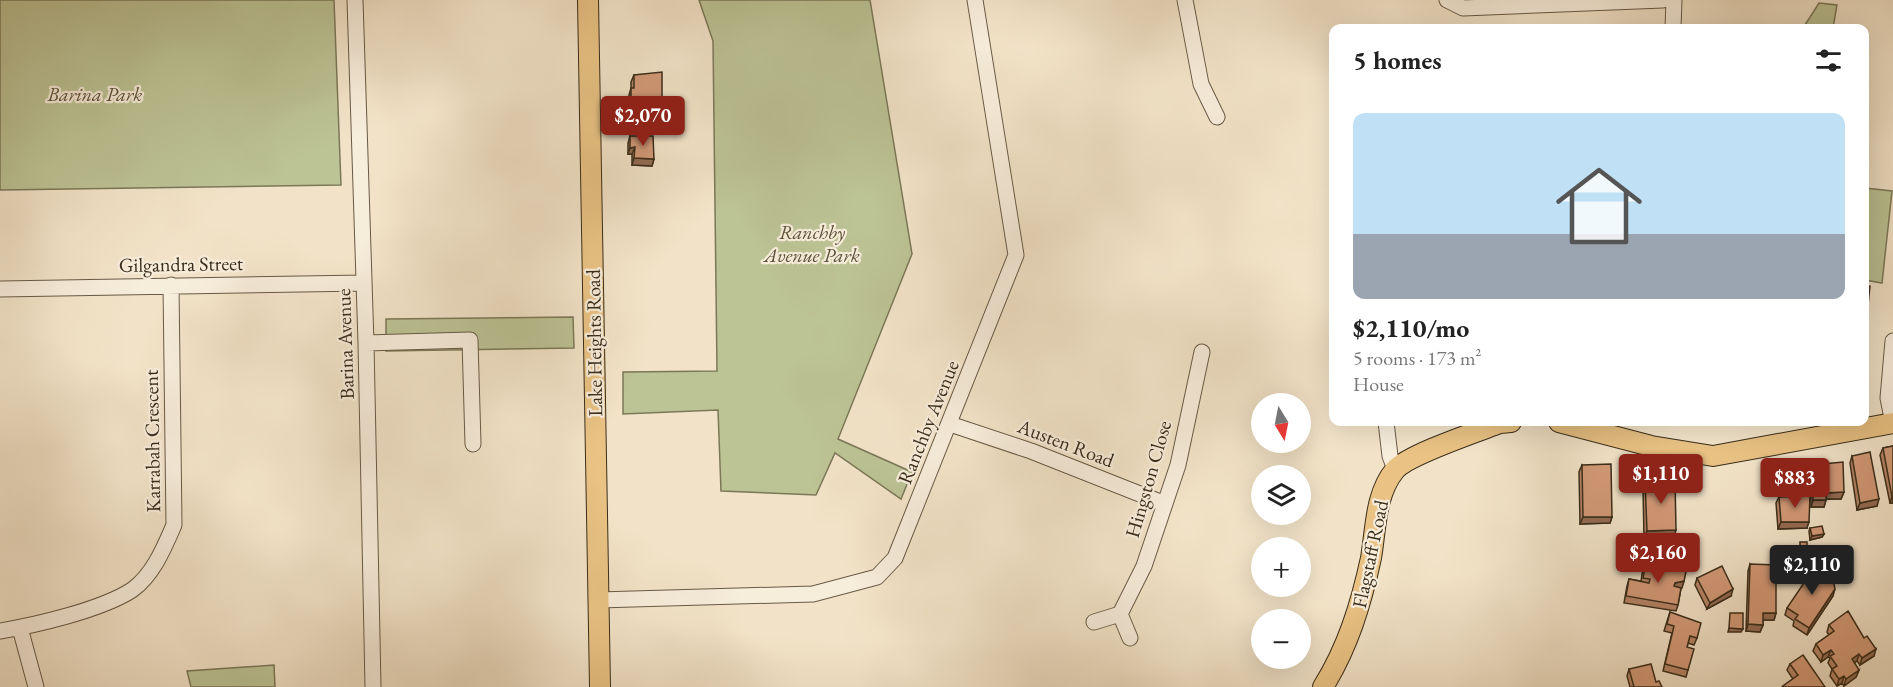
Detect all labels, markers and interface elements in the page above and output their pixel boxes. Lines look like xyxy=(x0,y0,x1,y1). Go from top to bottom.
text: 5 homes xyxy=(1353,43,1442,77)
icon: filters xyxy=(1812,44,1845,77)
park label: Barina Park xyxy=(47,81,142,107)
pin: $2,070 xyxy=(594,96,692,147)
text: $2,070 xyxy=(615,102,671,128)
icon: home xyxy=(1545,152,1653,260)
park label: Ranchby Avenue Park xyxy=(762,219,860,268)
street label: Gilgandra Street xyxy=(119,250,244,278)
street label: Lake Heights Road xyxy=(580,268,608,417)
street label: Barina Avenue xyxy=(330,288,360,400)
text: $2,110/mo xyxy=(1353,311,1469,345)
text: 5 rooms · 173 m² xyxy=(1353,345,1481,371)
street label: Ranchby Avenue xyxy=(891,356,965,488)
street label: Karrabah Crescent xyxy=(138,369,166,513)
text: House xyxy=(1353,371,1404,397)
north arrow xyxy=(1251,393,1311,453)
map controls xyxy=(1251,393,1311,669)
street label: Austen Road xyxy=(1013,412,1119,474)
street label: Hingston Close xyxy=(1119,417,1177,541)
pin: $1,110 xyxy=(1612,454,1710,505)
pin: $883 xyxy=(1759,458,1831,509)
text: $1,110 xyxy=(1633,460,1689,486)
text: $883 xyxy=(1775,464,1815,490)
button: layers xyxy=(1251,465,1311,525)
street label: Flagstaff Road xyxy=(1346,497,1394,610)
pin: $2,160 xyxy=(1609,533,1707,584)
button: + xyxy=(1251,537,1311,597)
text: $2,160 xyxy=(1630,539,1686,565)
pin: $2,110 xyxy=(1763,545,1861,596)
text: $2,110 xyxy=(1784,551,1840,577)
button: − xyxy=(1251,609,1311,669)

